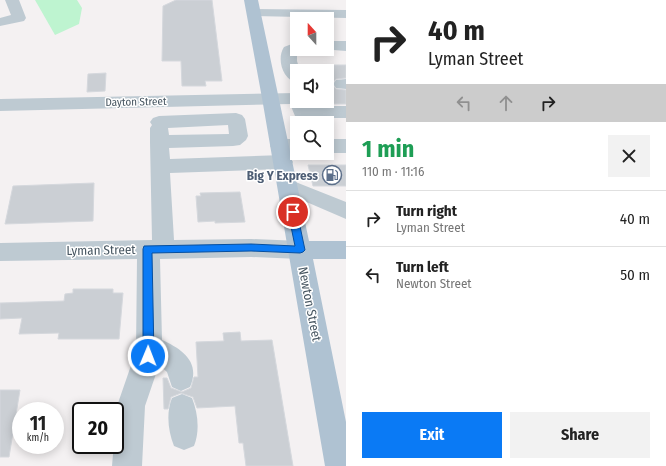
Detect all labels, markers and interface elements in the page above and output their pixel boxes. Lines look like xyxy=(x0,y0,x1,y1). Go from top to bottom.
north arrow xyxy=(290,12,334,56)
map controls xyxy=(290,12,334,160)
text: 40 m xyxy=(428,14,485,47)
icon: right xyxy=(362,16,414,68)
text: Lyman Street xyxy=(428,48,523,70)
button: sound xyxy=(290,64,334,108)
icon: left xyxy=(453,92,475,114)
icon: ahead xyxy=(495,92,517,114)
icon: right xyxy=(537,92,559,114)
street label: Dayton Street xyxy=(105,95,167,109)
button: search xyxy=(290,116,334,160)
text: 1 min xyxy=(362,135,414,163)
button: close xyxy=(608,135,650,177)
fuel station icon: Big Y Express xyxy=(321,164,343,186)
text: 110 m · 11:16 xyxy=(362,164,424,179)
place label: Big Y Express xyxy=(247,168,318,183)
pin xyxy=(276,195,310,229)
icon: arrive xyxy=(282,201,304,223)
text: Turn right xyxy=(396,202,457,220)
icon: right xyxy=(362,208,384,230)
text: 40 m xyxy=(620,210,650,228)
text: Lyman Street xyxy=(396,220,465,235)
street label: Lyman Street xyxy=(66,242,136,258)
text: Turn left xyxy=(396,258,449,276)
icon: left xyxy=(362,264,384,286)
street label: Newton Street xyxy=(295,265,325,343)
text: 50 m xyxy=(620,266,650,284)
text: Newton Street xyxy=(396,276,472,291)
position arrow xyxy=(127,335,169,377)
speed limit sign: 20 xyxy=(72,402,124,454)
text: 11 xyxy=(30,411,46,435)
button: Exit xyxy=(362,412,502,458)
button: Share xyxy=(510,412,650,458)
text: km/h xyxy=(27,432,49,444)

